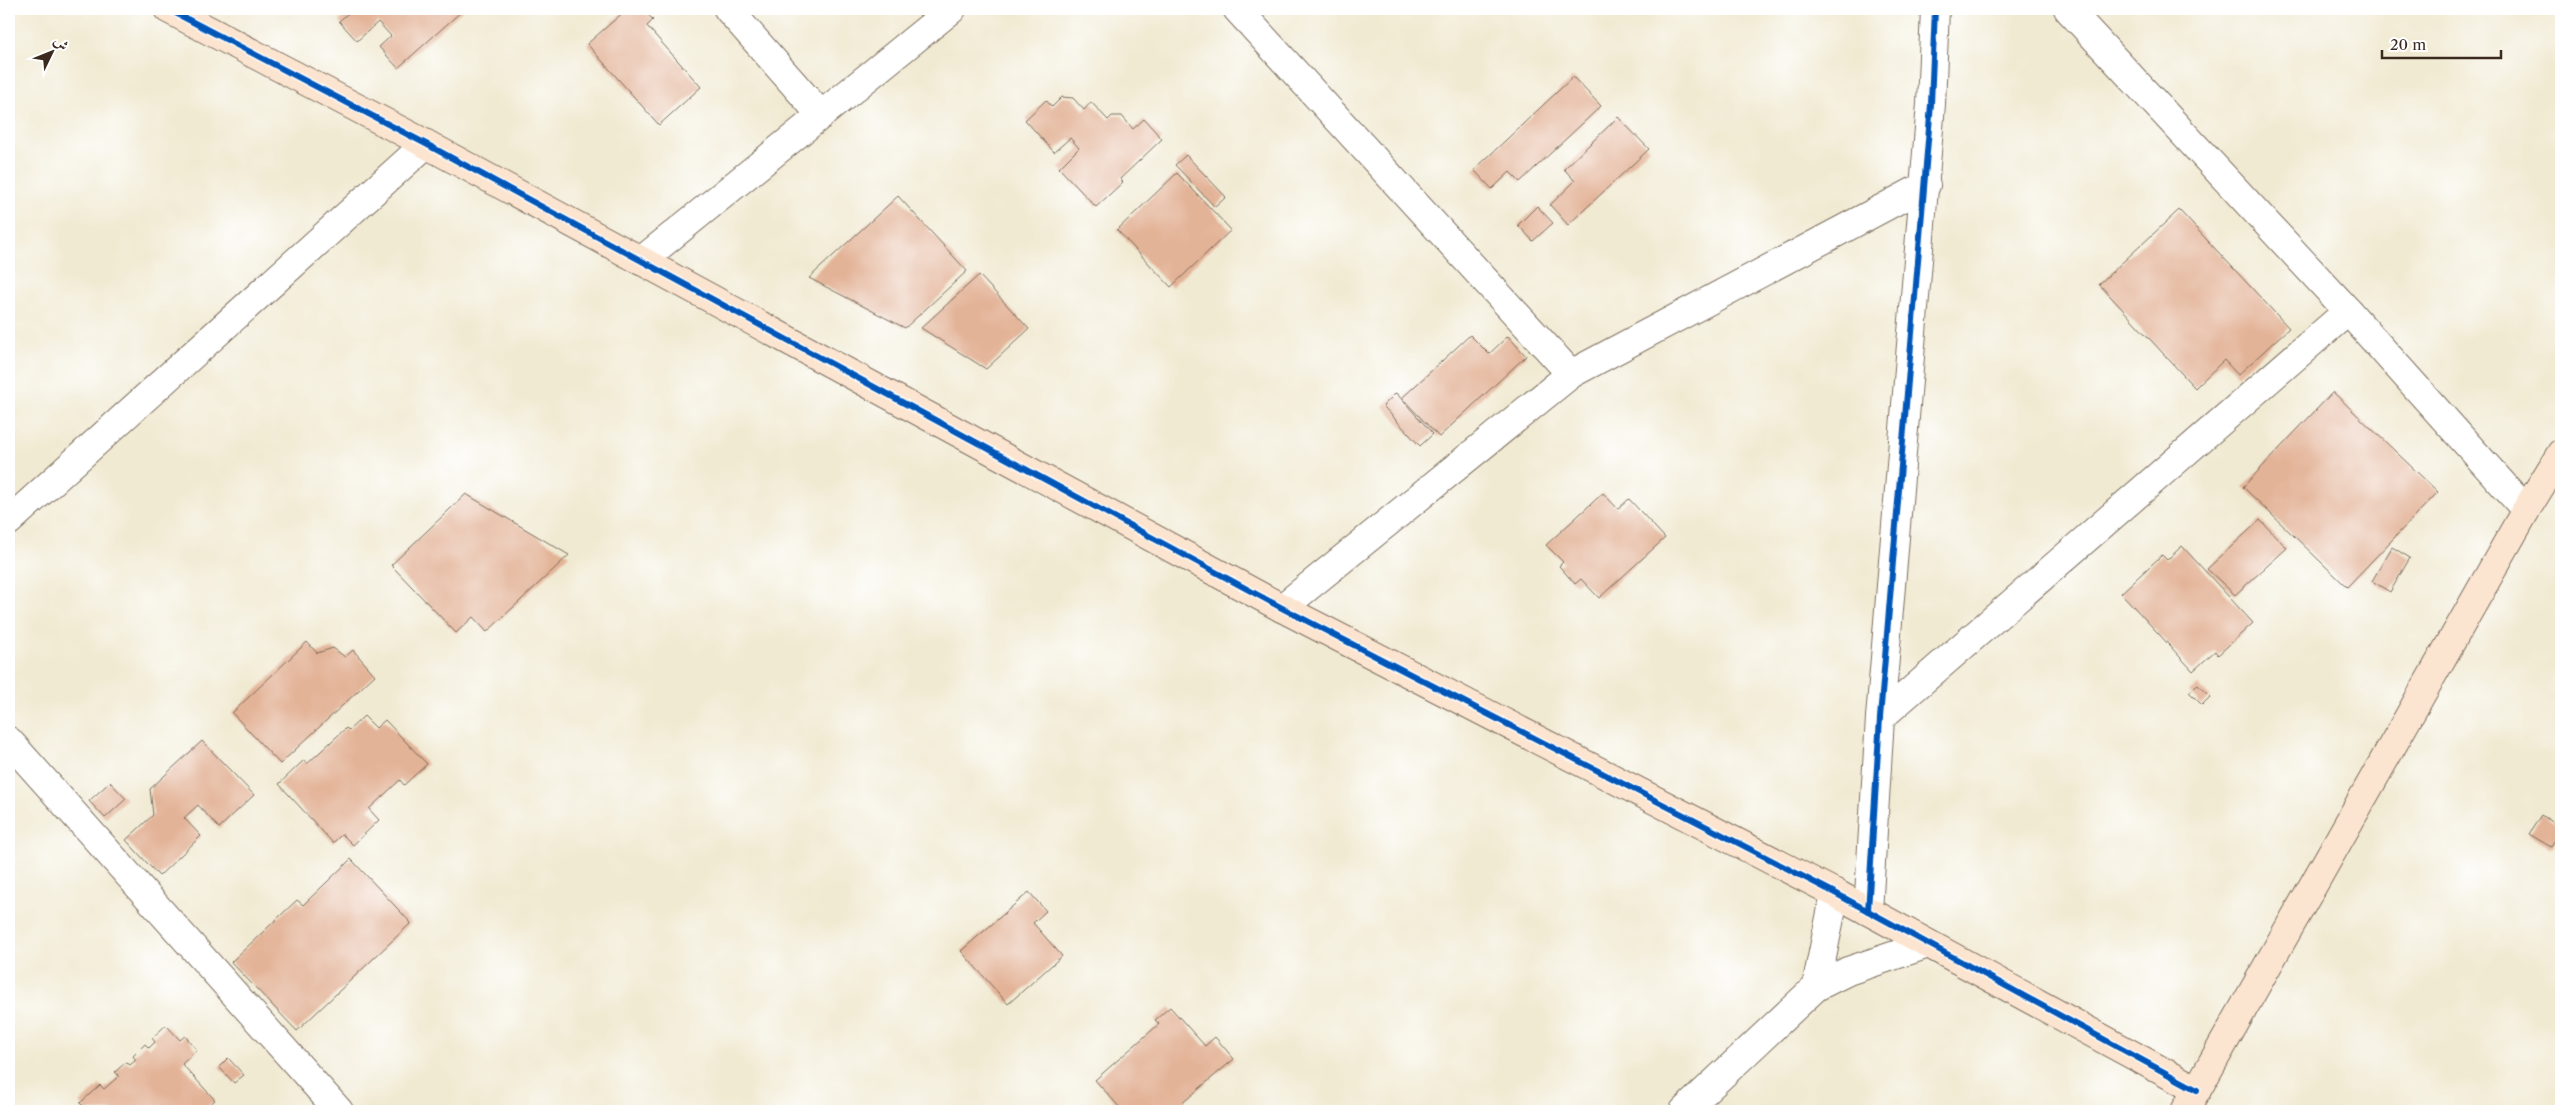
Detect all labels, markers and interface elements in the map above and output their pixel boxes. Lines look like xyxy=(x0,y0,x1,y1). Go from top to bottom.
north arrow xyxy=(28,28,78,78)
scale bar xyxy=(2382,28,2501,60)
text: ش xyxy=(50,32,73,54)
text: 20 m xyxy=(2390,35,2426,54)

